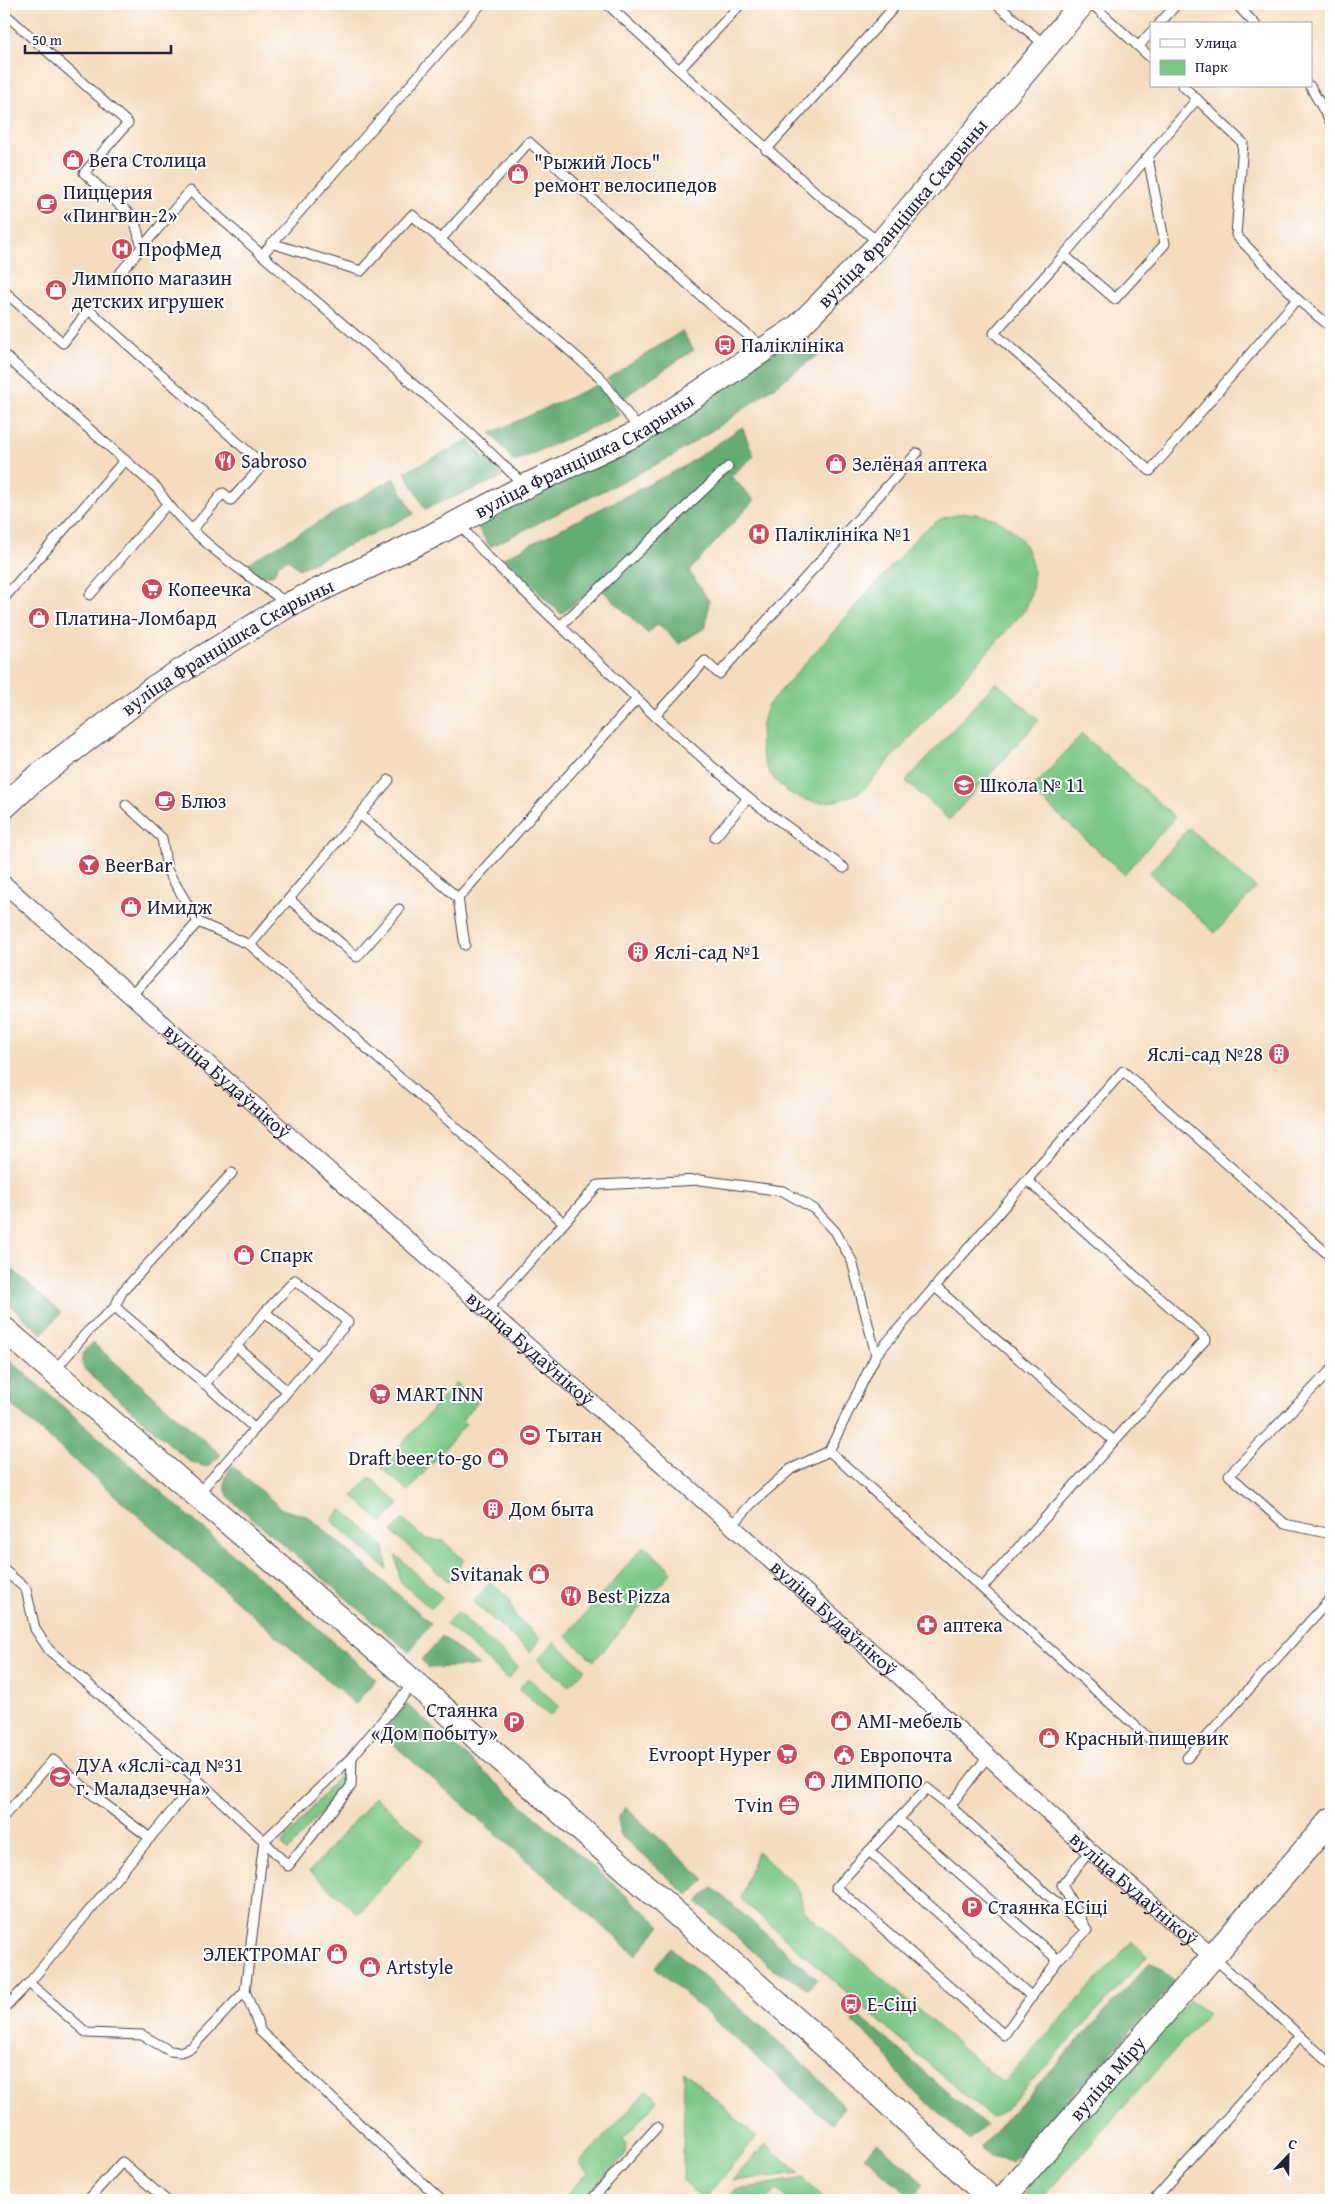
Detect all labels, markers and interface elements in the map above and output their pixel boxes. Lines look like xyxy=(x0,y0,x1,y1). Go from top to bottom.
scale bar xyxy=(25,22,171,54)
legend xyxy=(1150,22,1312,88)
text: 50 m xyxy=(32,29,63,50)
text: Улица xyxy=(1195,32,1238,53)
text: Парк xyxy=(1195,56,1228,77)
street label: вуліца Францішка Скарыны xyxy=(810,112,994,314)
place label: Вега Столица xyxy=(89,145,207,174)
place label: "Рыжий Лось" ремонт велосипедов xyxy=(534,147,717,199)
shop icon: Вега Столица xyxy=(61,148,85,172)
shop icon: "Рыжий Лось" ремонт велосипедов xyxy=(506,162,530,186)
place label: Пиццерия «Пингвин-2» xyxy=(63,177,177,229)
cafe icon: Пиццерия «Пингвин-2» xyxy=(35,192,59,216)
place label: ПрофМед xyxy=(138,234,221,263)
hospital icon: ПрофМед xyxy=(110,237,134,261)
place label: Лимпопо магазин детских игрушек xyxy=(72,263,233,315)
shop icon: Лимпопо магазин детских игрушек xyxy=(44,278,68,302)
place label: Паліклініка xyxy=(741,330,845,359)
bus stop icon: Паліклініка xyxy=(713,333,737,357)
street label: вуліца Францішка Скарыны xyxy=(469,385,699,525)
place label: Sabroso xyxy=(241,446,307,475)
restaurant icon: Sabroso xyxy=(213,449,237,473)
place label: Зелёная аптека xyxy=(852,449,988,478)
shop icon: Зелёная аптека xyxy=(824,452,848,476)
place label: Паліклініка №1 xyxy=(775,519,911,548)
hospital icon: Паліклініка №1 xyxy=(747,522,771,546)
street label: вуліца Францішка Скарыны xyxy=(115,570,338,722)
place label: Копеечка xyxy=(168,574,252,603)
supermarket icon: Копеечка xyxy=(140,577,164,601)
place label: Платина-Ломбард xyxy=(55,603,217,632)
shop icon: Платина-Ломбард xyxy=(27,606,51,630)
place label: Школа № 11 xyxy=(980,770,1085,799)
school or university icon: Школа № 11 xyxy=(952,773,976,797)
place label: Блюз xyxy=(181,786,227,815)
cafe icon: Блюз xyxy=(153,789,177,813)
place label: BeerBar xyxy=(105,850,172,879)
bar icon: BeerBar xyxy=(77,853,101,877)
place label: Имидж xyxy=(147,892,213,921)
shop icon: Имидж xyxy=(119,895,143,919)
place label: Яслі-сад №1 xyxy=(653,937,760,966)
building icon: Яслі-сад №1 xyxy=(626,940,650,964)
street label: вуліца Будаўнікоў xyxy=(157,1016,298,1145)
place label: Яслі-сад №28 xyxy=(1146,1039,1263,1068)
building icon: Яслі-сад №28 xyxy=(1267,1042,1291,1066)
place label: Спарк xyxy=(260,1240,313,1269)
shop icon: Спарк xyxy=(232,1243,256,1267)
street label: вуліца Будаўнікоў xyxy=(460,1283,601,1412)
place label: MART INN xyxy=(396,1379,484,1408)
supermarket icon: MART INN xyxy=(368,1382,392,1406)
place label: Тытан xyxy=(546,1420,602,1449)
sports icon: Тытан xyxy=(518,1423,542,1447)
place label: Draft beer to-go xyxy=(348,1443,482,1472)
shop icon: Draft beer to-go xyxy=(486,1446,510,1470)
place label: Дом быта xyxy=(508,1494,595,1523)
building icon: Дом быта xyxy=(481,1497,505,1521)
street label: вуліца Будаўнікоў xyxy=(765,1552,905,1682)
place label: Svitanak xyxy=(450,1559,524,1588)
shop icon: Svitanak xyxy=(527,1562,551,1586)
place label: Best Pizza xyxy=(587,1581,671,1610)
restaurant icon: Best Pizza xyxy=(559,1584,583,1608)
place label: аптека xyxy=(943,1610,1003,1639)
pharmacy icon: аптека xyxy=(915,1613,939,1637)
place label: Стаянка «Дом побыту» xyxy=(371,1695,498,1747)
place label: AMI-мебель xyxy=(857,1706,962,1735)
shop icon: AMI-мебель xyxy=(829,1709,853,1733)
parking icon: Стаянка «Дом побыту» xyxy=(502,1710,526,1734)
place label: Красный пищевик xyxy=(1065,1723,1229,1752)
shop icon: Красный пищевик xyxy=(1037,1726,1061,1750)
place label: Evroopt Hyper xyxy=(649,1739,771,1768)
place label: Европочта xyxy=(860,1740,953,1769)
supermarket icon: Evroopt Hyper xyxy=(775,1742,799,1766)
public building icon: Европочта xyxy=(832,1743,856,1767)
place label: ДУА «Яслі-сад №31 г. Маладзечна» xyxy=(75,1750,243,1802)
school or university icon: ДУА «Яслі-сад №31 г. Маладзечна» xyxy=(48,1765,72,1789)
place label: ЛИМПОПО xyxy=(831,1766,923,1795)
shop icon: ЛИМПОПО xyxy=(803,1769,827,1793)
place label: Tvin xyxy=(735,1790,773,1819)
office icon: Tvin xyxy=(777,1793,801,1817)
street label: вуліца Будаўнікоў xyxy=(1063,1824,1205,1952)
place label: Стаянка ЕСіці xyxy=(988,1892,1108,1921)
parking icon: Стаянка ЕСіці xyxy=(960,1895,984,1919)
place label: ЭЛЕКТРОМАГ xyxy=(203,1939,321,1968)
shop icon: ЭЛЕКТРОМАГ xyxy=(325,1942,349,1966)
place label: Artstyle xyxy=(386,1952,453,1981)
shop icon: Artstyle xyxy=(358,1955,382,1979)
place label: Е-Сіці xyxy=(867,1989,918,2018)
bus stop icon: Е-Сіці xyxy=(839,1992,863,2016)
street label: вуліца Міру xyxy=(1062,2029,1152,2127)
north arrow xyxy=(1262,2132,1312,2182)
text: С xyxy=(1285,2133,1300,2155)

